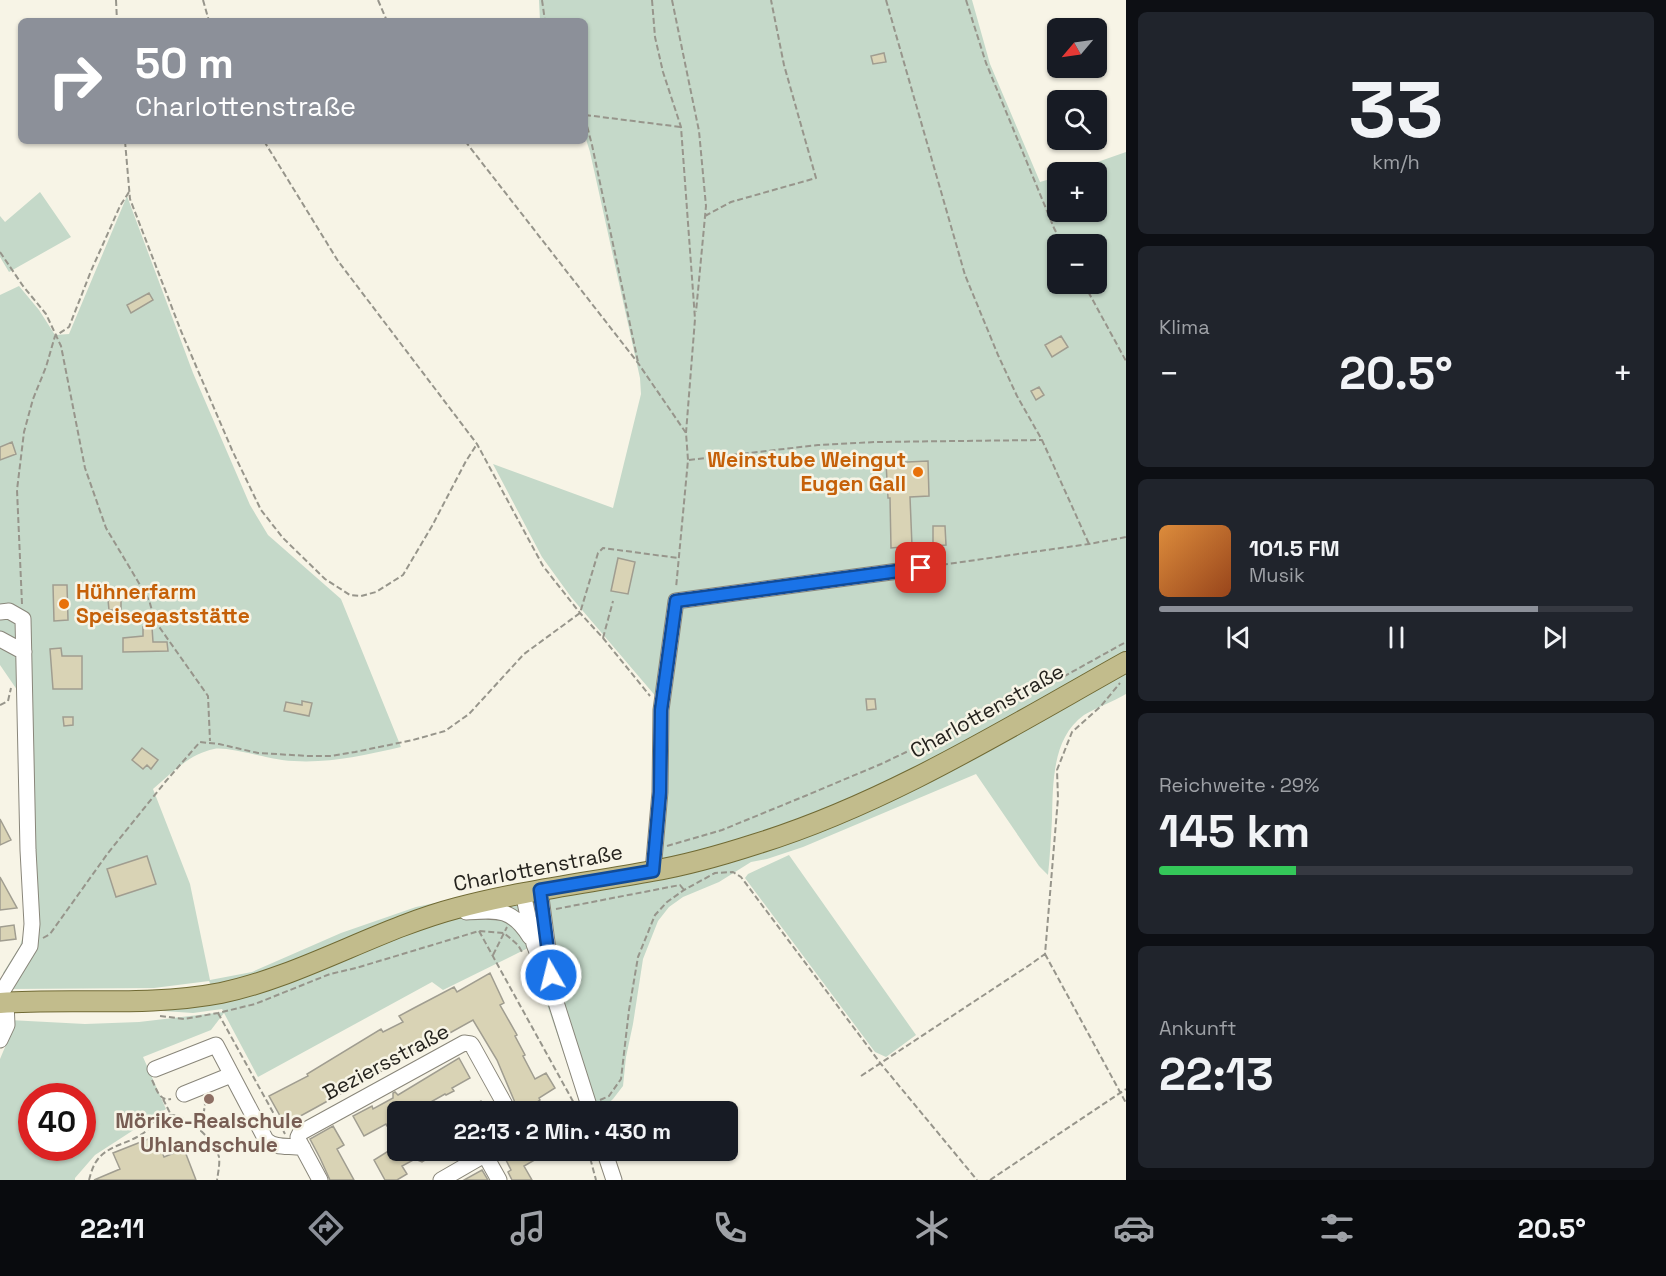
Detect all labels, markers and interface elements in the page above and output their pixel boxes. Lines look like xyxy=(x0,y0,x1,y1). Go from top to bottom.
north arrow xyxy=(1047,18,1107,78)
map controls xyxy=(1047,18,1107,294)
text: 50 m xyxy=(135,37,234,90)
icon: right xyxy=(36,42,114,120)
text: 33 xyxy=(1349,60,1443,160)
text: Charlottenstraße xyxy=(135,89,356,124)
button: search xyxy=(1047,90,1107,150)
text: km/h xyxy=(1372,149,1420,175)
button: + xyxy=(1047,162,1107,222)
button: − xyxy=(1047,234,1107,294)
text: Klima xyxy=(1159,314,1210,340)
text: 20.5° xyxy=(1339,345,1453,402)
text: − xyxy=(1159,353,1179,395)
text: + xyxy=(1613,353,1633,395)
place label: Weinstube Weingut Eugen Gall xyxy=(707,446,906,497)
marker: Weinstube Weingut Eugen Gall xyxy=(911,465,925,479)
text: 101.5 FM xyxy=(1249,534,1340,562)
pin xyxy=(895,542,946,593)
icon: arrive xyxy=(904,551,937,584)
text: Musik xyxy=(1249,562,1305,588)
place label: Hühnerfarm Speisegaststätte xyxy=(76,578,250,629)
marker: Hühnerfarm Speisegaststätte xyxy=(57,597,71,611)
icon: previous xyxy=(1222,621,1255,654)
icon: pause xyxy=(1380,621,1413,654)
icon: next xyxy=(1538,621,1571,654)
street label: Charlottenstraße xyxy=(905,657,1068,764)
text: Reichweite · 29% xyxy=(1159,772,1319,798)
text: 145 km xyxy=(1159,803,1310,860)
street label: Charlottenstraße xyxy=(451,838,625,897)
position arrow xyxy=(519,943,583,1007)
text: Ankunft xyxy=(1159,1015,1237,1041)
street label: Beziersstraße xyxy=(318,1017,453,1106)
text: 22:13 xyxy=(1159,1046,1274,1103)
speed limit sign: 40 xyxy=(18,1083,96,1161)
marker: Mörike-Realschule Uhlandschule xyxy=(202,1092,216,1106)
place label: Mörike-Realschule Uhlandschule xyxy=(115,1107,303,1158)
text: 22:13 · 2 Min. · 430 m xyxy=(454,1117,671,1145)
icon: directions xyxy=(305,1207,347,1249)
icon: music xyxy=(507,1207,549,1249)
icon: phone xyxy=(709,1207,751,1249)
icon: climate xyxy=(911,1207,953,1249)
icon: car xyxy=(1113,1207,1155,1249)
icon: filters xyxy=(1316,1207,1358,1249)
text: 22:11 xyxy=(80,1211,145,1246)
text: 20.5° xyxy=(1518,1211,1586,1246)

